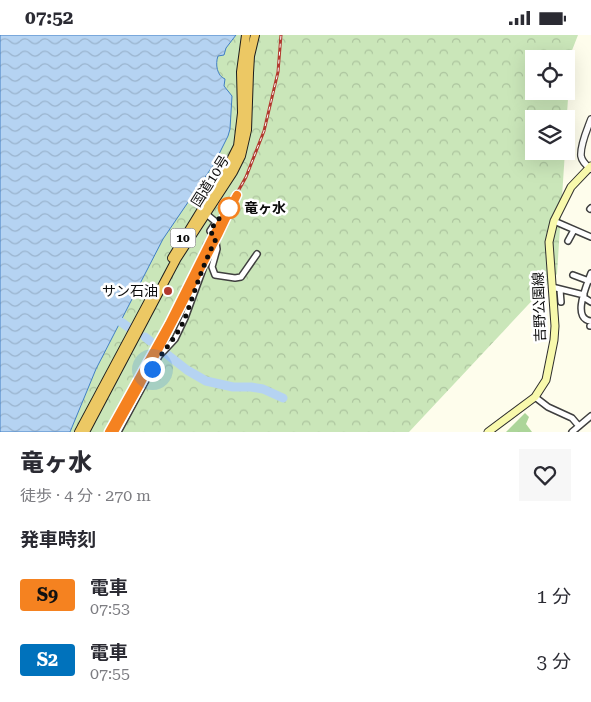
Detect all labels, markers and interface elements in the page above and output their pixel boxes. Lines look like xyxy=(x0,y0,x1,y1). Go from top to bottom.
text: 07:52 xyxy=(25,6,74,29)
map controls xyxy=(525,50,575,160)
button: locate xyxy=(525,50,575,100)
button: layers xyxy=(525,110,575,160)
street label: 国道10号 xyxy=(188,152,232,210)
marker: 竜ヶ水 xyxy=(218,197,240,219)
place label: 竜ヶ水 xyxy=(244,200,286,216)
road number: 10 xyxy=(170,229,196,247)
street label: 吉野公園線 xyxy=(530,272,548,342)
place label: サン石油 xyxy=(102,283,158,299)
marker: サン石油 xyxy=(162,285,174,297)
your location xyxy=(140,357,165,382)
text: 竜ヶ水 xyxy=(20,449,92,477)
button: heart xyxy=(519,449,571,501)
text: 徒歩 · 4 分 · 270 m xyxy=(20,486,151,505)
text: 発車時刻 xyxy=(20,528,96,551)
text: 電車 xyxy=(90,576,128,599)
text: S9 xyxy=(37,584,58,605)
text: 1 分 xyxy=(537,585,571,608)
text: 07:53 xyxy=(90,599,130,618)
text: 電車 xyxy=(90,641,128,664)
text: S2 xyxy=(37,649,58,670)
text: 3 分 xyxy=(537,650,571,673)
text: 07:55 xyxy=(90,664,130,683)

